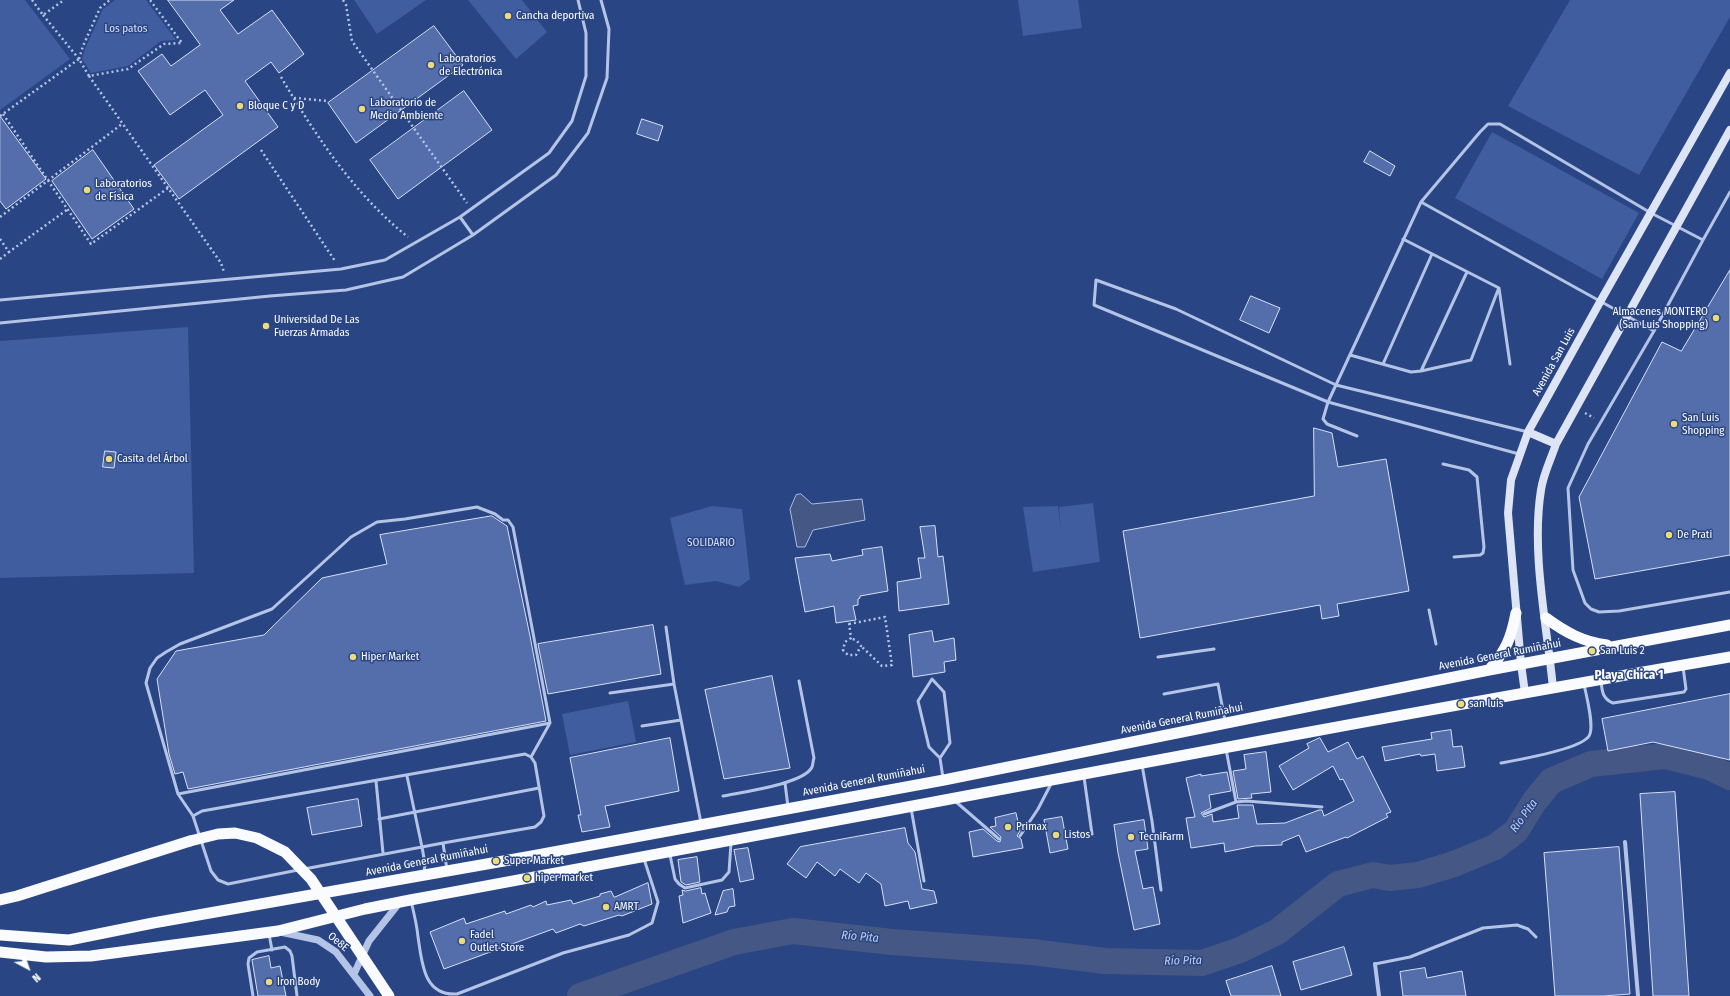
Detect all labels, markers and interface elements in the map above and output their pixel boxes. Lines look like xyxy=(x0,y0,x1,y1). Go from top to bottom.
place label: Cancha deportiva xyxy=(516,9,594,23)
marker: Cancha deportiva xyxy=(503,11,513,21)
park label: Los patos xyxy=(105,22,147,36)
place label: Laboratorios de Electrónica xyxy=(439,52,502,78)
marker: Laboratorios de Electrónica xyxy=(426,60,436,70)
place label: Laboratorio de Medio Ambiente xyxy=(370,96,443,122)
place label: Bloque C y D xyxy=(248,99,304,113)
marker: Bloque C y D xyxy=(235,101,245,111)
marker: Laboratorio de Medio Ambiente xyxy=(357,104,367,114)
place label: Laboratorios de Física xyxy=(95,177,152,203)
marker: Laboratorios de Física xyxy=(82,185,92,195)
place label: Almacenes MONTERO (San Luis Shopping) xyxy=(1613,305,1708,331)
place label: Universidad De Las Fuerzas Armadas xyxy=(274,313,359,339)
marker: Almacenes MONTERO (San Luis Shopping) xyxy=(1711,313,1721,323)
marker: Universidad De Las Fuerzas Armadas xyxy=(261,321,271,331)
street label: Avenida San Luis xyxy=(1530,326,1578,398)
place label: San Luis Shopping xyxy=(1682,411,1724,437)
marker: San Luis Shopping xyxy=(1669,419,1679,429)
place label: Casita del Árbol xyxy=(117,452,188,466)
marker: Casita del Árbol xyxy=(104,454,114,464)
place label: De Prati xyxy=(1677,528,1712,542)
marker: De Prati xyxy=(1664,530,1674,540)
park label: SOLIDARIO xyxy=(687,536,735,550)
street label: Avenida General Rumiñahui xyxy=(1438,637,1562,673)
place label: San Luis 2 xyxy=(1600,644,1645,658)
marker: San Luis 2 xyxy=(1587,646,1597,656)
place label: Hiper Market xyxy=(361,650,419,664)
marker: Hiper Market xyxy=(348,652,358,662)
district label: Playa Chica 1 xyxy=(1595,667,1663,683)
place label: san luis xyxy=(1469,697,1504,711)
marker: san luis xyxy=(1456,699,1466,709)
street label: Avenida General Rumiñahui xyxy=(1120,701,1244,737)
street label: Avenida General Rumiñahui xyxy=(802,763,926,799)
water label: Río Pita xyxy=(1507,797,1541,835)
place label: Primax xyxy=(1016,820,1047,834)
marker: Primax xyxy=(1003,822,1013,832)
place label: Listos xyxy=(1064,828,1090,842)
marker: Listos xyxy=(1051,830,1061,840)
place label: TecniFarm xyxy=(1139,830,1184,844)
marker: TecniFarm xyxy=(1126,832,1136,842)
street label: Avenida General Rumiñahui xyxy=(365,843,489,879)
place label: Super Market xyxy=(504,854,564,868)
marker: Super Market xyxy=(491,856,501,866)
place label: hiper market xyxy=(535,871,593,885)
marker: hiper market xyxy=(522,873,532,883)
place label: AMRT xyxy=(614,900,638,914)
marker: AMRT xyxy=(601,902,611,912)
place label: Fadel Outlet Store xyxy=(470,928,524,954)
water label: Río Pita xyxy=(841,928,879,946)
street label: Oe8E xyxy=(325,930,351,954)
marker: Fadel Outlet Store xyxy=(457,936,467,946)
north arrow xyxy=(8,948,48,988)
water label: Río Pita xyxy=(1164,953,1202,969)
text: N xyxy=(29,970,43,985)
place label: Iron Body xyxy=(277,975,320,989)
marker: Iron Body xyxy=(264,977,274,987)

